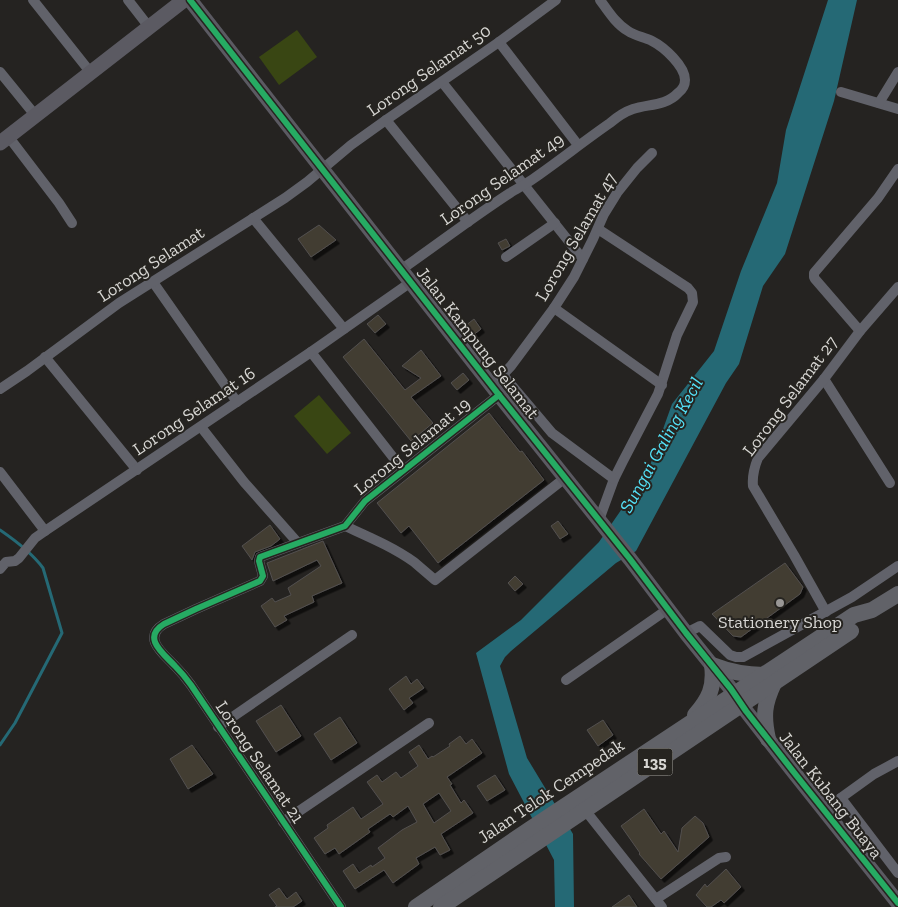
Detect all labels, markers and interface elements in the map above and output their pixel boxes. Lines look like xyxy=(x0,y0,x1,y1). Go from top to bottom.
street label: Lorong Selamat 50 xyxy=(363,19,495,121)
street label: Lorong Selamat 49 xyxy=(436,128,568,230)
street label: Lorong Selamat 47 xyxy=(530,168,622,305)
street label: Lorong Selamat xyxy=(94,221,209,307)
street label: Jalan Kampung Selamat xyxy=(412,263,544,424)
street label: Lorong Selamat 27 xyxy=(738,331,843,460)
street label: Lorong Selamat 16 xyxy=(129,362,259,460)
water label: Sungai Galing Kecil xyxy=(614,373,708,517)
street label: Lorong Selamat 19 xyxy=(349,392,475,500)
marker: Stationery Shop xyxy=(774,597,786,609)
place label: Stationery Shop xyxy=(718,611,842,633)
street label: Lorong Selamat 21 xyxy=(211,697,309,827)
street label: Jalan Kubang Buaya xyxy=(774,727,888,863)
street label: Jalan Telok Cempedak xyxy=(474,733,629,848)
road number: 135 xyxy=(638,749,672,776)

